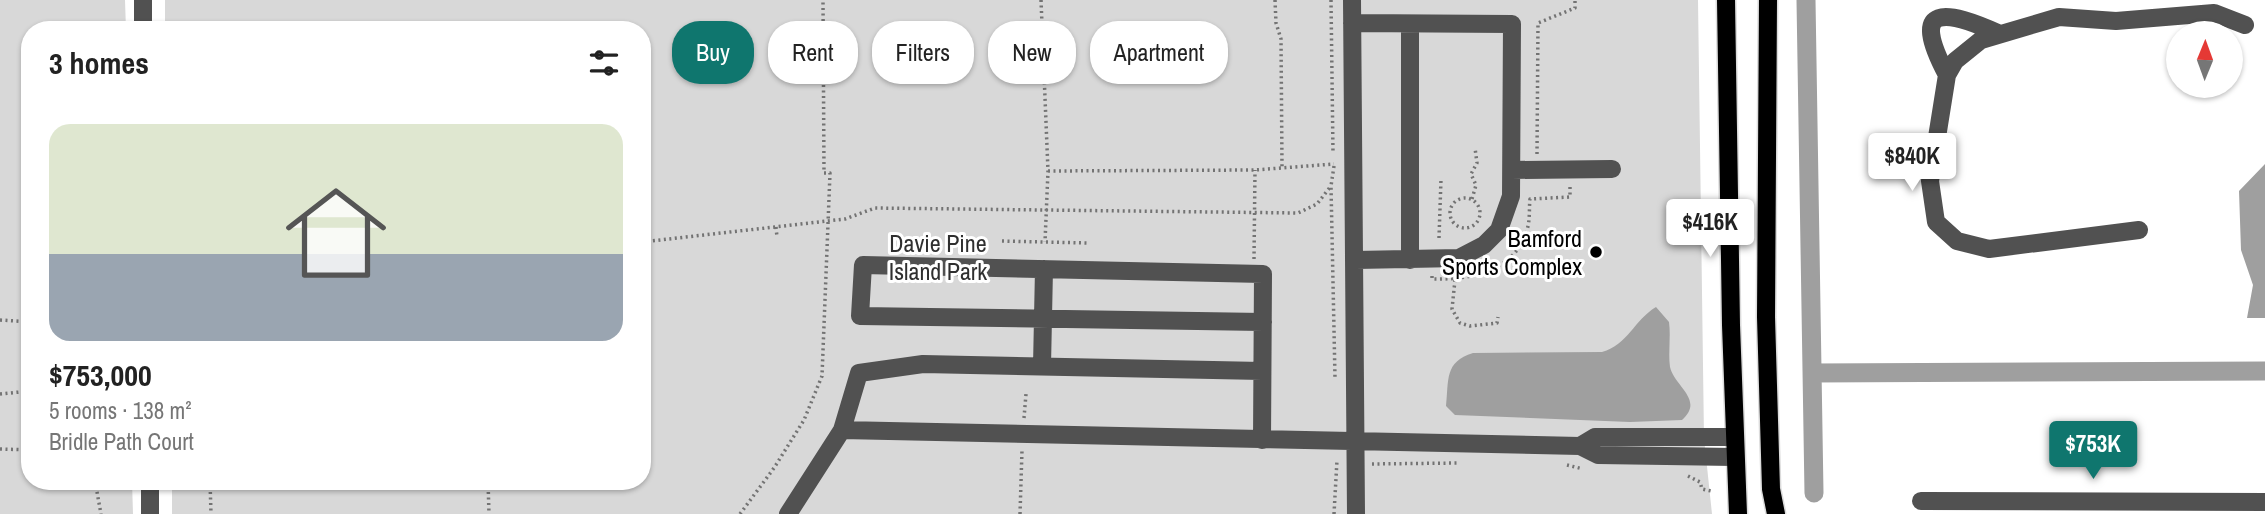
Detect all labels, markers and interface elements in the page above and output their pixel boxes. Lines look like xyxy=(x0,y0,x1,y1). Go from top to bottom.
chip: Buy xyxy=(672,21,754,84)
chip: Rent xyxy=(768,21,858,84)
chip: Filters xyxy=(872,21,974,84)
chip: New xyxy=(988,21,1076,84)
chip: Apartment xyxy=(1090,21,1228,84)
north arrow xyxy=(2166,21,2244,98)
map controls xyxy=(2166,21,2243,98)
text: 3 homes xyxy=(49,43,149,83)
icon: filters xyxy=(585,44,623,82)
pin: $840K xyxy=(1863,134,1961,193)
text: $840K xyxy=(1884,140,1940,171)
icon: home xyxy=(273,170,399,296)
pin: $416K xyxy=(1661,200,1759,259)
text: $416K xyxy=(1682,206,1738,237)
place label: Bamford Sports Complex xyxy=(1442,222,1582,282)
park label: Davie Pine Island Park xyxy=(889,227,987,287)
marker: Bamford Sports Complex xyxy=(1588,244,1604,260)
text: $753,000 xyxy=(49,355,152,395)
text: 5 rooms · 138 m² xyxy=(49,395,192,426)
pin: $753K xyxy=(2044,421,2142,481)
text: Bridle Path Court xyxy=(49,426,194,457)
text: $753K xyxy=(2065,428,2121,459)

